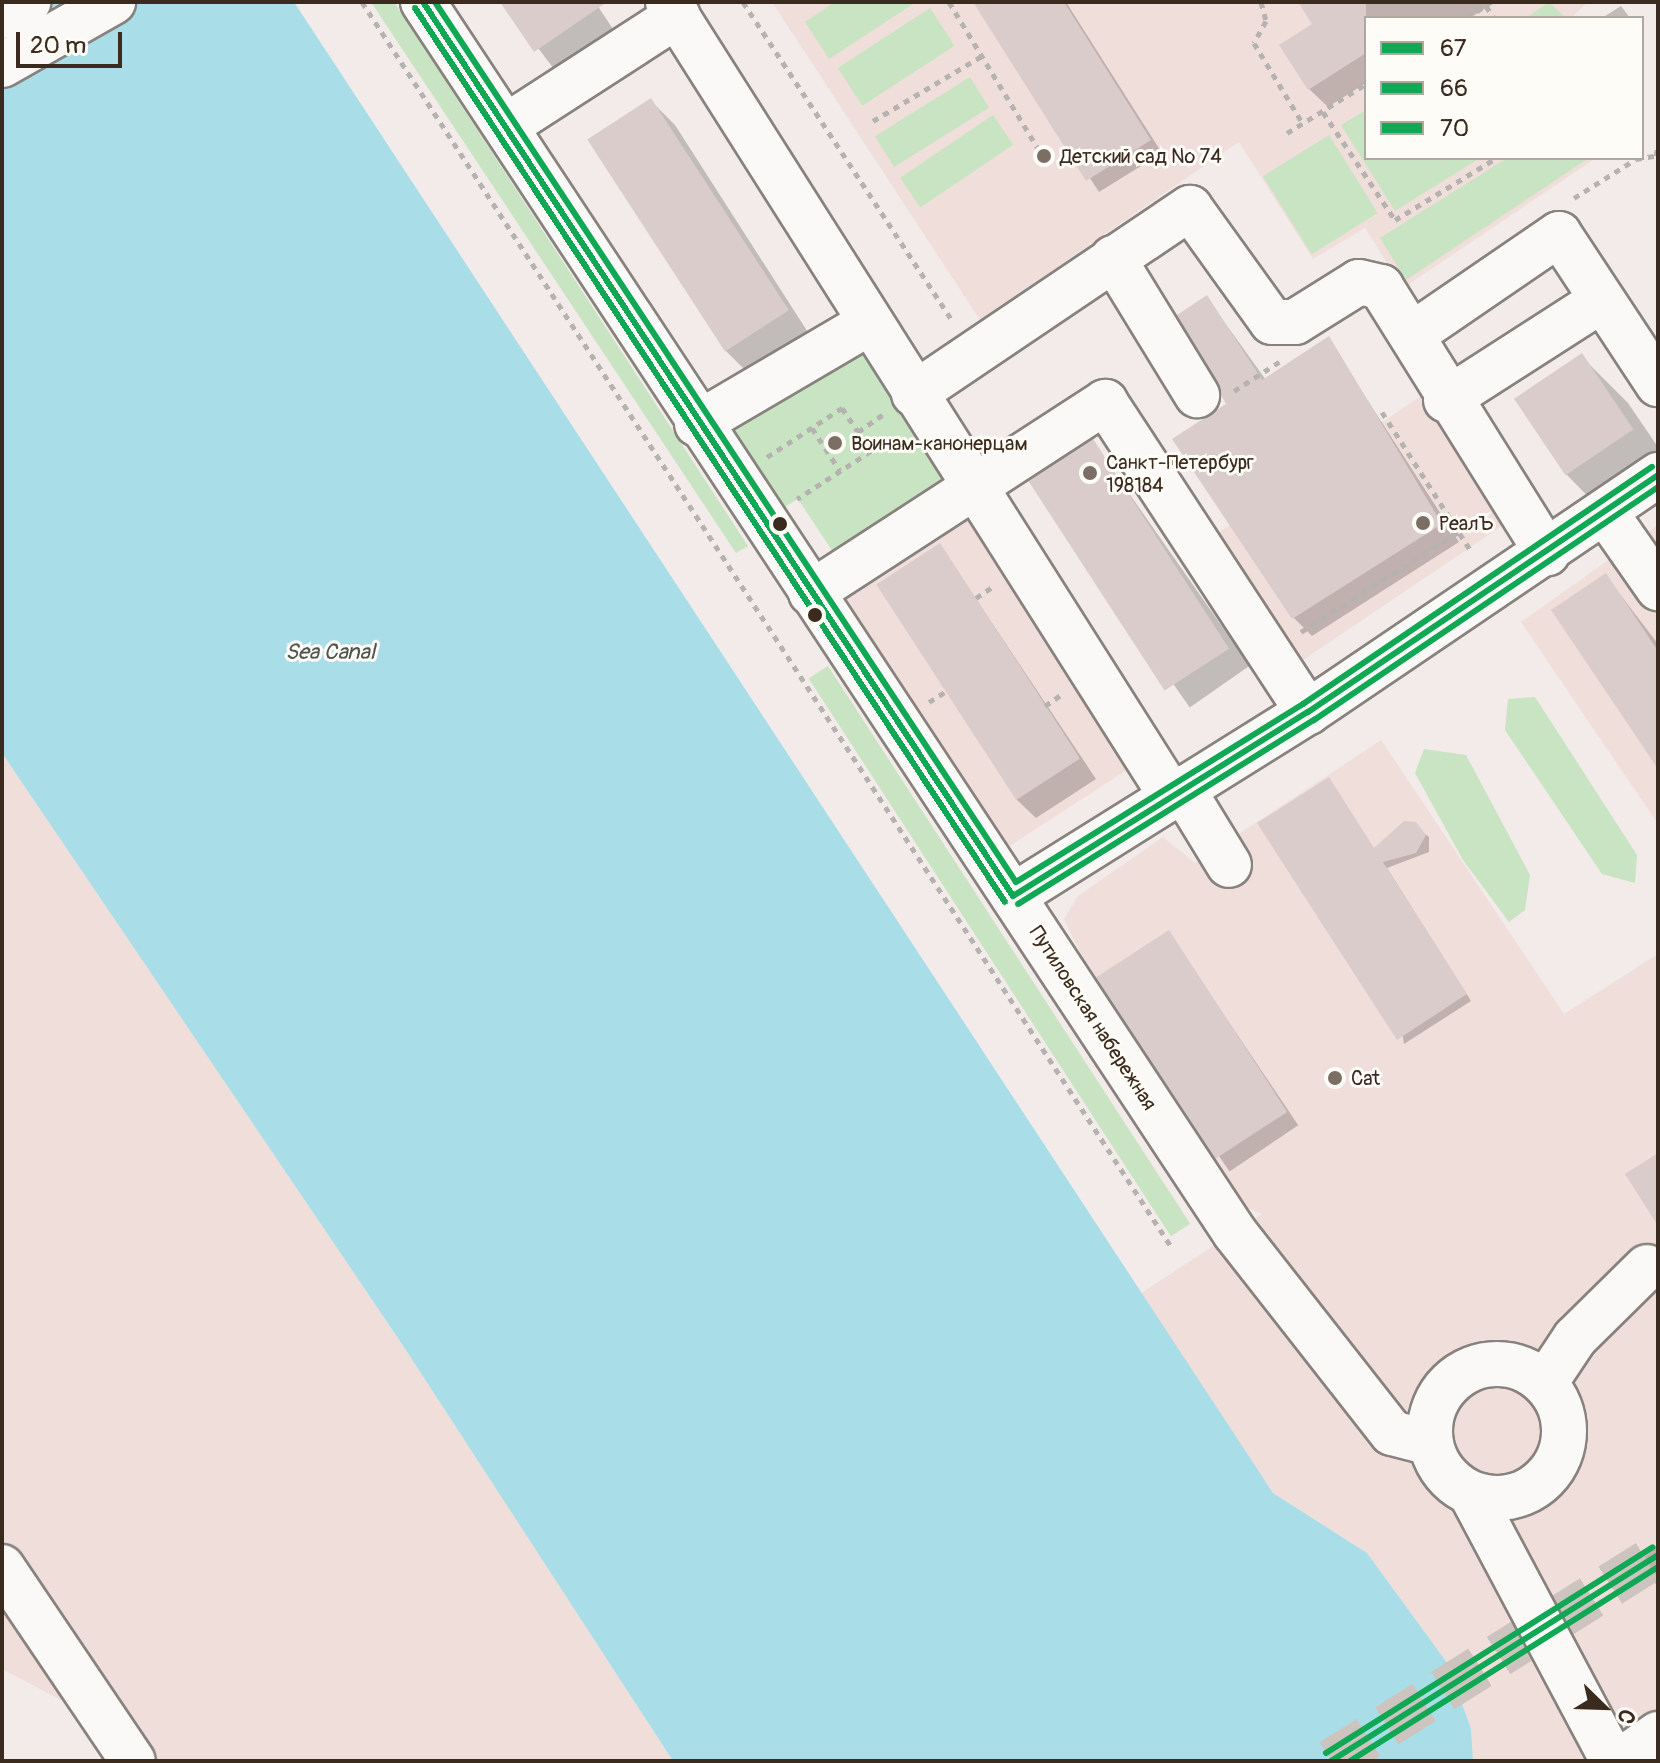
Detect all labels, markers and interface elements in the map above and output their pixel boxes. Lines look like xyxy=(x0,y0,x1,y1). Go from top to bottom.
scale bar xyxy=(20,16,126,66)
legend xyxy=(1364,16,1644,160)
text: 20 m xyxy=(30,31,86,60)
text: 67 xyxy=(1440,34,1466,63)
text: 66 xyxy=(1440,74,1468,103)
text: 70 xyxy=(1440,114,1469,143)
place label: Детский сад № 74 xyxy=(1060,144,1222,168)
marker: Детский сад № 74 xyxy=(1035,147,1053,165)
place label: Воинам-канонерцам xyxy=(851,431,1028,455)
marker: Воинам-канонерцам xyxy=(826,434,844,452)
place label: Санкт-Петербург 198184 xyxy=(1106,450,1254,497)
marker: Санкт-Петербург 198184 xyxy=(1081,464,1099,482)
place label: РеалЪ xyxy=(1439,511,1494,535)
marker: РеалЪ xyxy=(1414,514,1432,532)
unlabelled marker xyxy=(772,516,788,532)
unlabelled marker xyxy=(807,607,823,623)
water label: Sea Canal xyxy=(285,640,375,666)
street label: Путиловская набережная xyxy=(1024,921,1162,1115)
place label: Cat xyxy=(1351,1066,1380,1090)
marker: Cat xyxy=(1326,1069,1344,1087)
north arrow xyxy=(1564,1667,1644,1747)
text: С xyxy=(1611,1705,1642,1728)

